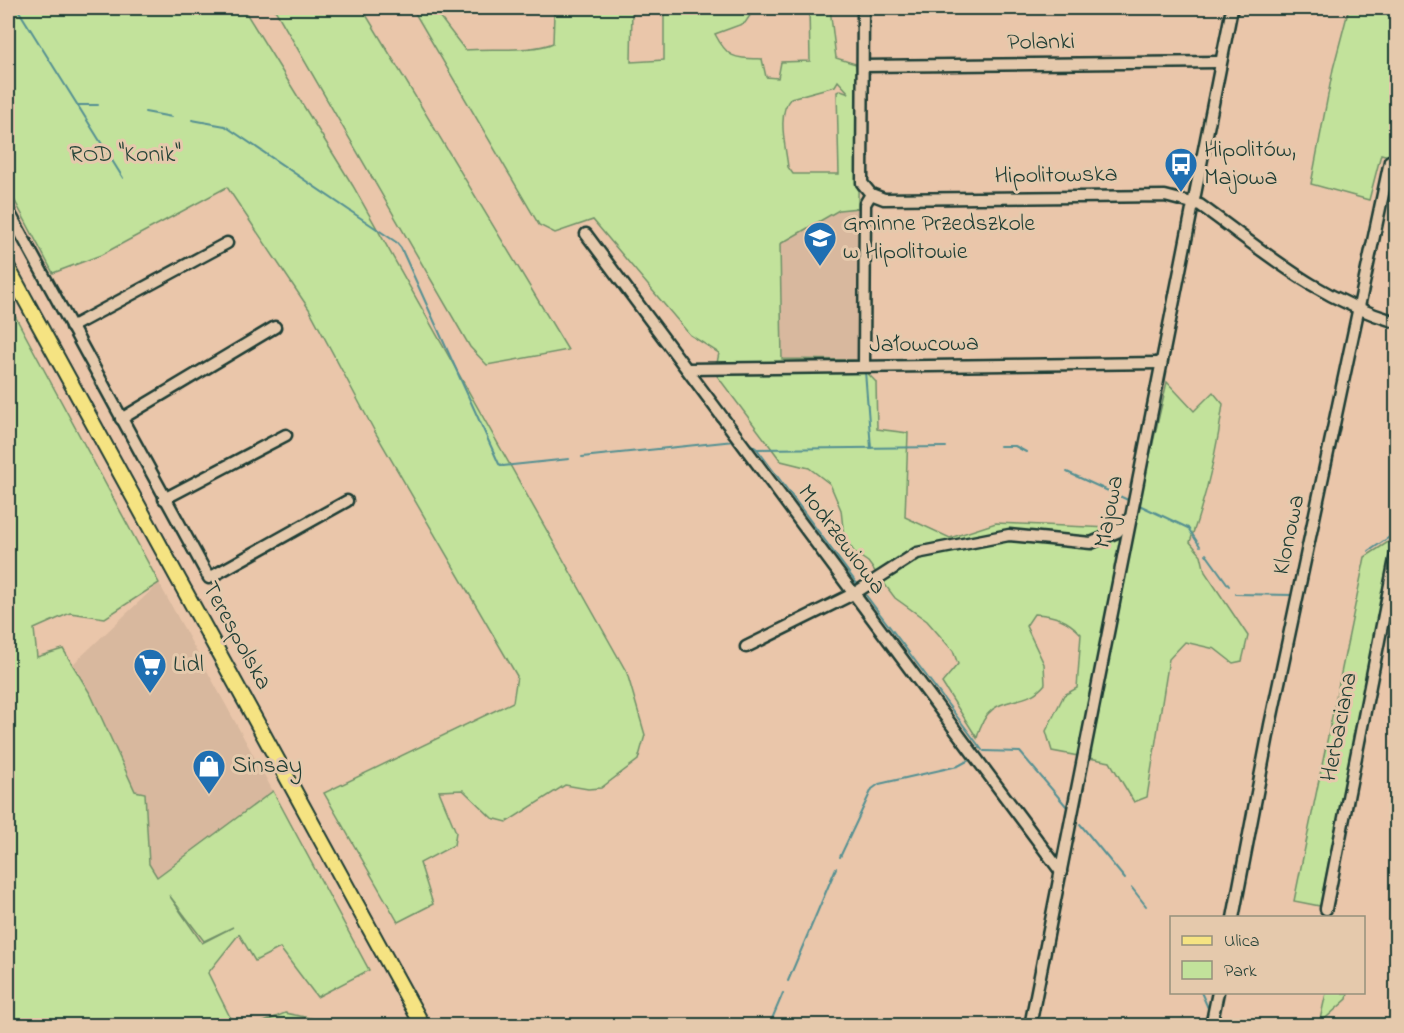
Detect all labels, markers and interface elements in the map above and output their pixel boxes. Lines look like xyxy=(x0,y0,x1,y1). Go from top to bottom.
street label: Polanki xyxy=(1007,25,1075,61)
place label: Hipolitów, Majowa xyxy=(1204,133,1296,196)
park label: ROD "Konik" xyxy=(69,138,181,173)
bus stop icon: Hipolitów, Majowa xyxy=(1163,146,1199,193)
street label: Hipolitowska xyxy=(994,157,1118,195)
place label: Gminne Przedszkole w Hipolitowie xyxy=(843,207,1035,270)
school or university icon: Gminne Przedszkole w Hipolitowie xyxy=(802,220,838,267)
street label: Jałowcowa xyxy=(869,327,979,363)
street label: Majowa xyxy=(1086,473,1134,551)
street label: Modrzewiowa xyxy=(788,478,894,602)
street label: Klonowa xyxy=(1264,492,1316,578)
street label: Terespolska xyxy=(192,575,280,697)
supermarket icon: Lidl xyxy=(132,647,168,694)
place label: Lidl xyxy=(173,648,204,683)
street label: Herbaciana xyxy=(1312,669,1368,785)
shop icon: Sinsay xyxy=(191,748,227,795)
place label: Sinsay xyxy=(232,749,302,785)
legend xyxy=(1170,916,1365,994)
text: Ulica xyxy=(1224,929,1259,955)
text: Park xyxy=(1224,959,1257,985)

